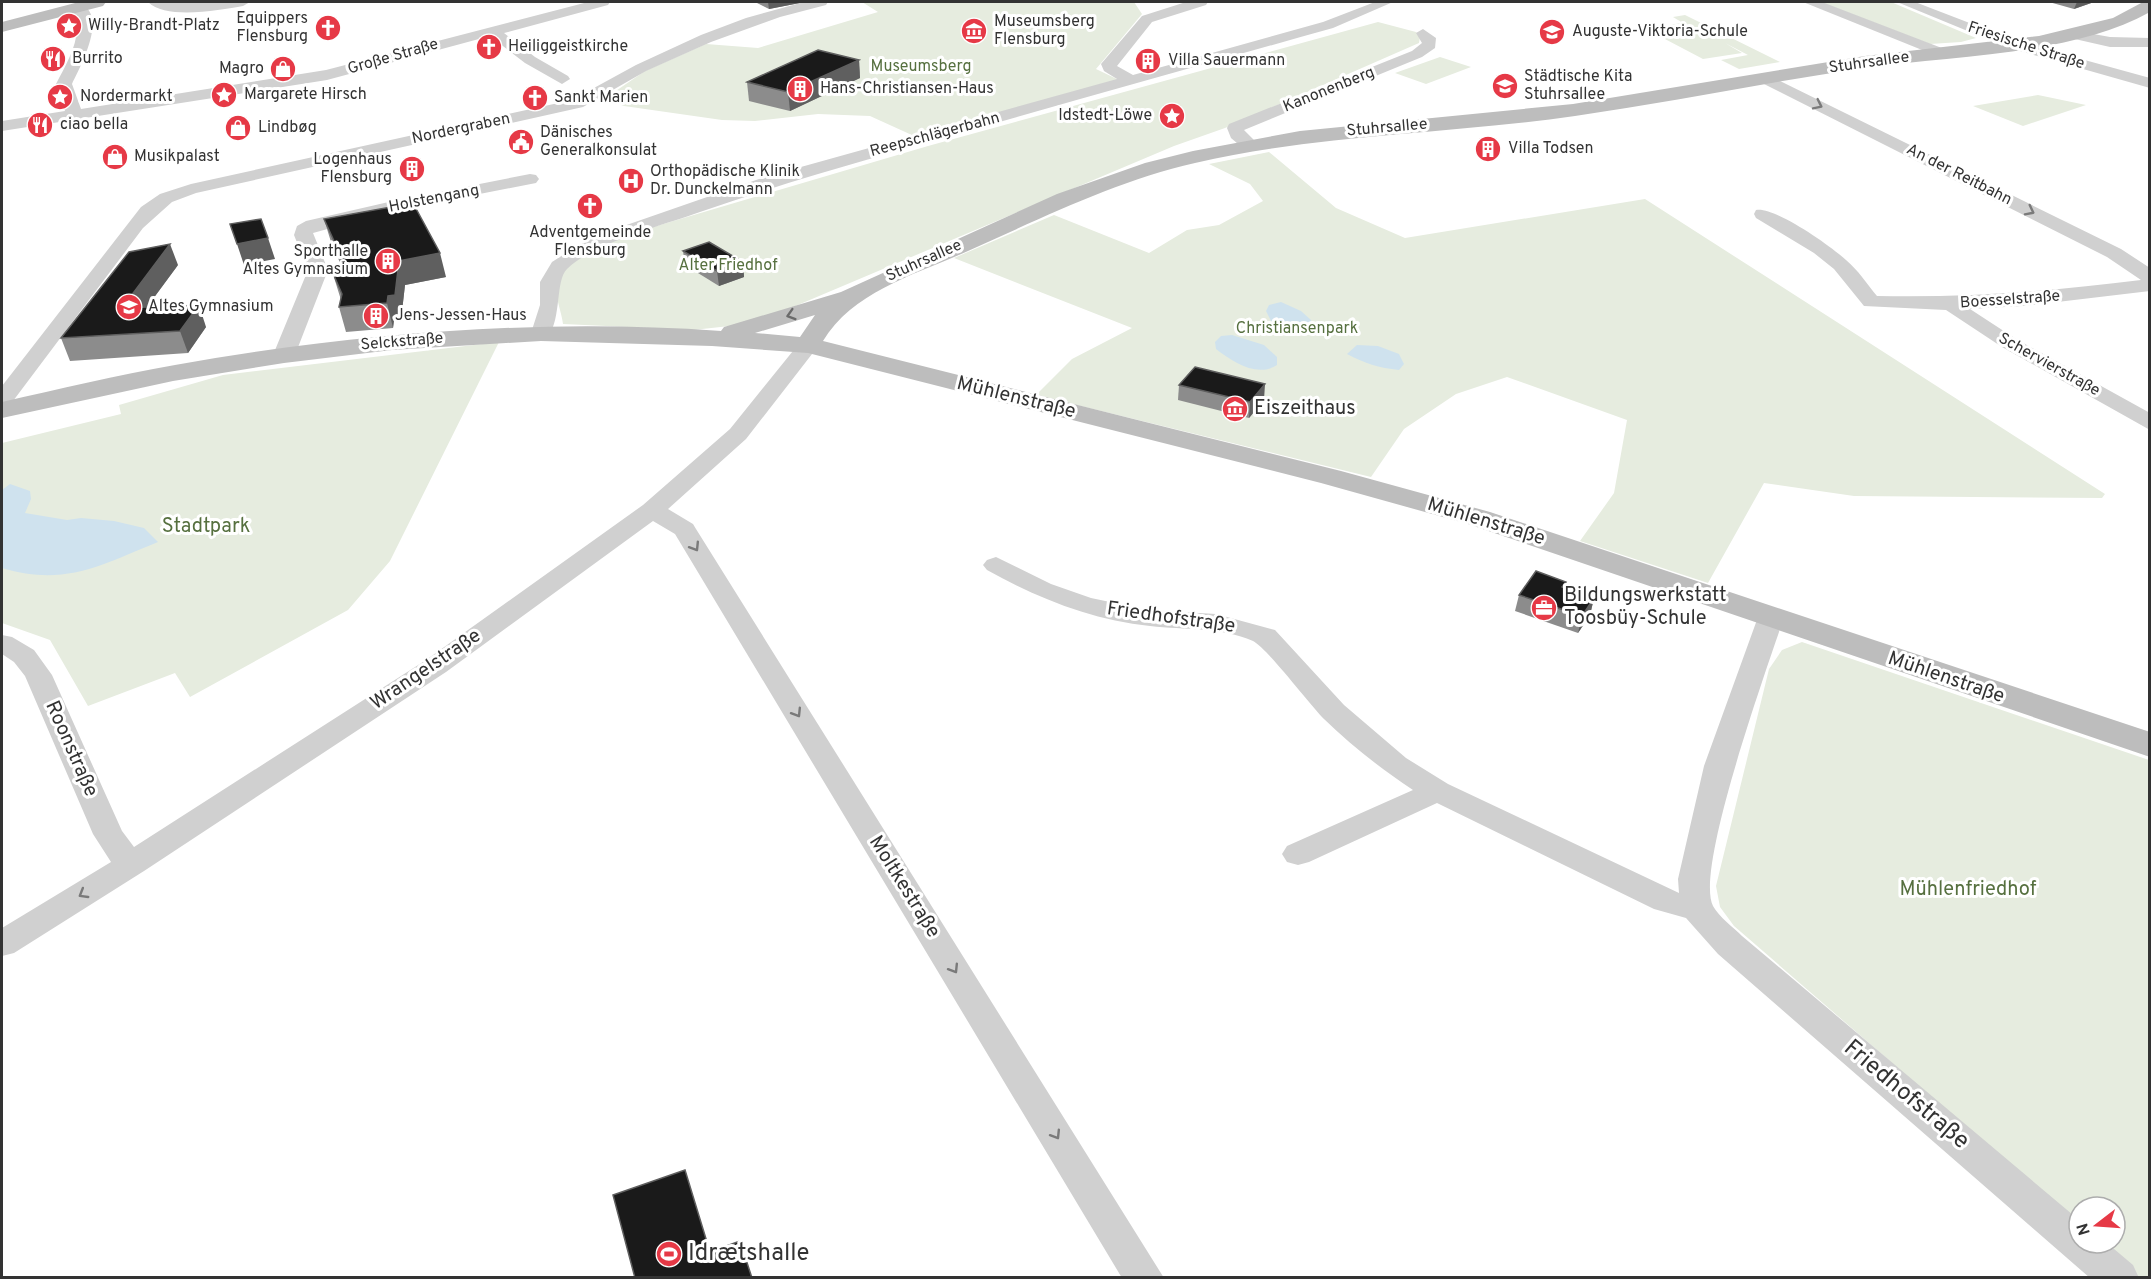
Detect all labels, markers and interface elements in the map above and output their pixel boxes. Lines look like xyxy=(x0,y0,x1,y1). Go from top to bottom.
place label: Equippers Flensburg xyxy=(236,9,308,47)
place icon: Willy-Brandt-Platz xyxy=(54,11,84,41)
place label: Museumsberg Flensburg xyxy=(994,12,1095,50)
church icon: Equippers Flensburg xyxy=(313,13,343,43)
place label: Willy-Brandt-Platz xyxy=(88,16,220,36)
museum icon: Museumsberg Flensburg xyxy=(959,16,989,46)
school or university icon: Auguste-Viktoria-Schule xyxy=(1537,17,1567,47)
street label: Friesische Straße xyxy=(1965,18,2087,74)
place label: Auguste-Viktoria-Schule xyxy=(1572,22,1748,42)
church icon: Heiliggeistkirche xyxy=(474,32,504,62)
street label: Große Straße xyxy=(345,34,441,80)
place label: Heiliggeistkirche xyxy=(508,37,628,57)
restaurant icon: Burrito xyxy=(38,44,68,74)
building icon: Villa Sauermann xyxy=(1133,46,1163,76)
street label: Stuhrsallee xyxy=(1827,47,1911,79)
place label: Burrito xyxy=(72,49,123,69)
place label: Villa Sauermann xyxy=(1168,51,1285,71)
shop icon: Magro xyxy=(268,54,298,84)
park label: Museumsberg xyxy=(871,57,971,77)
place label: Magro xyxy=(219,59,264,79)
street label: Kanonenberg xyxy=(1280,63,1378,117)
place label: Städtische Kita Stuhrsallee xyxy=(1524,67,1632,105)
school or university icon: Städtische Kita Stuhrsallee xyxy=(1490,71,1520,101)
building icon: Hans-Christiansen-Haus xyxy=(785,74,815,104)
place label: Hans-Christiansen-Haus xyxy=(820,79,994,99)
place icon: Margarete Hirsch xyxy=(209,80,239,110)
place icon: Nordermarkt xyxy=(45,82,75,112)
church icon: Sankt Marien xyxy=(520,83,550,113)
place label: Margarete Hirsch xyxy=(244,85,367,105)
place label: Nordermarkt xyxy=(80,87,173,107)
place label: Sankt Marien xyxy=(554,88,648,108)
one-way arrow xyxy=(1812,98,1823,109)
place icon: Idstedt-Löwe xyxy=(1157,101,1187,131)
place label: Idstedt-Löwe xyxy=(1058,106,1152,126)
street label: Reepschlägerbahn xyxy=(868,108,1002,162)
street label: Nordergraben xyxy=(410,109,512,149)
restaurant icon: ciao bella xyxy=(25,110,55,140)
shop icon: Lindbøg xyxy=(223,113,253,143)
place label: ciao bella xyxy=(60,115,128,135)
street label: Stuhrsallee xyxy=(1346,115,1428,141)
place label: Lindbøg xyxy=(258,118,317,138)
place label: Dänisches Generalkonsulat xyxy=(540,123,657,161)
public building icon: Dänisches Generalkonsulat xyxy=(506,127,536,157)
building icon: Villa Todsen xyxy=(1473,134,1503,164)
place label: Villa Todsen xyxy=(1508,139,1594,159)
street label: An der Reitbahn xyxy=(1903,140,2015,210)
shop icon: Musikpalast xyxy=(100,142,130,172)
place label: Musikpalast xyxy=(134,147,220,167)
place label: Logenhaus Flensburg xyxy=(313,150,392,188)
building icon: Logenhaus Flensburg xyxy=(397,154,427,184)
place label: Orthopädische Klinik Dr. Dunckelmann xyxy=(650,162,800,200)
hospital icon: Orthopädische Klinik Dr. Dunckelmann xyxy=(616,166,646,196)
street label: Holstengang xyxy=(387,180,481,218)
church icon: Adventgemeinde Flensburg xyxy=(575,191,605,221)
one-way arrow xyxy=(2024,204,2035,215)
place label: Adventgemeinde Flensburg xyxy=(529,223,651,261)
street label: Stuhrsallee xyxy=(883,235,965,287)
place label: Sporthalle Altes Gymnasium xyxy=(243,242,368,280)
building icon: Sporthalle Altes Gymnasium xyxy=(373,246,403,276)
park label: Alter Friedhof xyxy=(679,256,778,276)
street label: Boesselstraße xyxy=(1959,287,2061,313)
school or university icon: Altes Gymnasium xyxy=(114,292,144,322)
place label: Altes Gymnasium xyxy=(148,297,273,317)
building icon: Jens-Jessen-Haus xyxy=(361,301,391,331)
place label: Jens-Jessen-Haus xyxy=(395,306,527,326)
one-way arrow xyxy=(786,308,797,320)
park label: Christiansenpark xyxy=(1236,319,1358,339)
street label: Selckstraße xyxy=(360,328,444,356)
street label: Schervierstraße xyxy=(1995,329,2103,401)
street label: Mühlenstraße xyxy=(954,371,1078,425)
museum icon: Eiszeithaus xyxy=(1220,394,1250,424)
place label: Eiszeithaus xyxy=(1254,396,1356,422)
street label: Mühlenstraße xyxy=(1424,492,1548,552)
park label: Stadtpark xyxy=(162,514,250,540)
one-way arrow xyxy=(687,541,699,551)
place label: Bildungswerkstatt Toosbüy-Schule xyxy=(1564,583,1727,632)
office icon: Bildungswerkstatt Toosbüy-Schule xyxy=(1529,593,1559,623)
street label: Friedhofstraße xyxy=(1105,596,1237,640)
street label: Wrangelstraße xyxy=(366,623,486,717)
street label: Mühlenstraße xyxy=(1884,646,2008,710)
street label: Roonstraße xyxy=(38,697,104,801)
one-way arrow xyxy=(789,707,801,717)
street label: Moltkestraße xyxy=(862,831,946,943)
park label: Mühlenfriedhof xyxy=(1899,877,2037,903)
one-way arrow xyxy=(79,886,89,898)
one-way arrow xyxy=(946,963,958,973)
street label: Friedhofstraße xyxy=(1837,1034,1975,1156)
one-way arrow xyxy=(1048,1129,1060,1139)
north arrow xyxy=(2067,1195,2127,1255)
text: N xyxy=(2073,1220,2096,1237)
sports icon: Idrætshalle xyxy=(654,1239,684,1269)
place label: Idrætshalle xyxy=(688,1239,809,1269)

